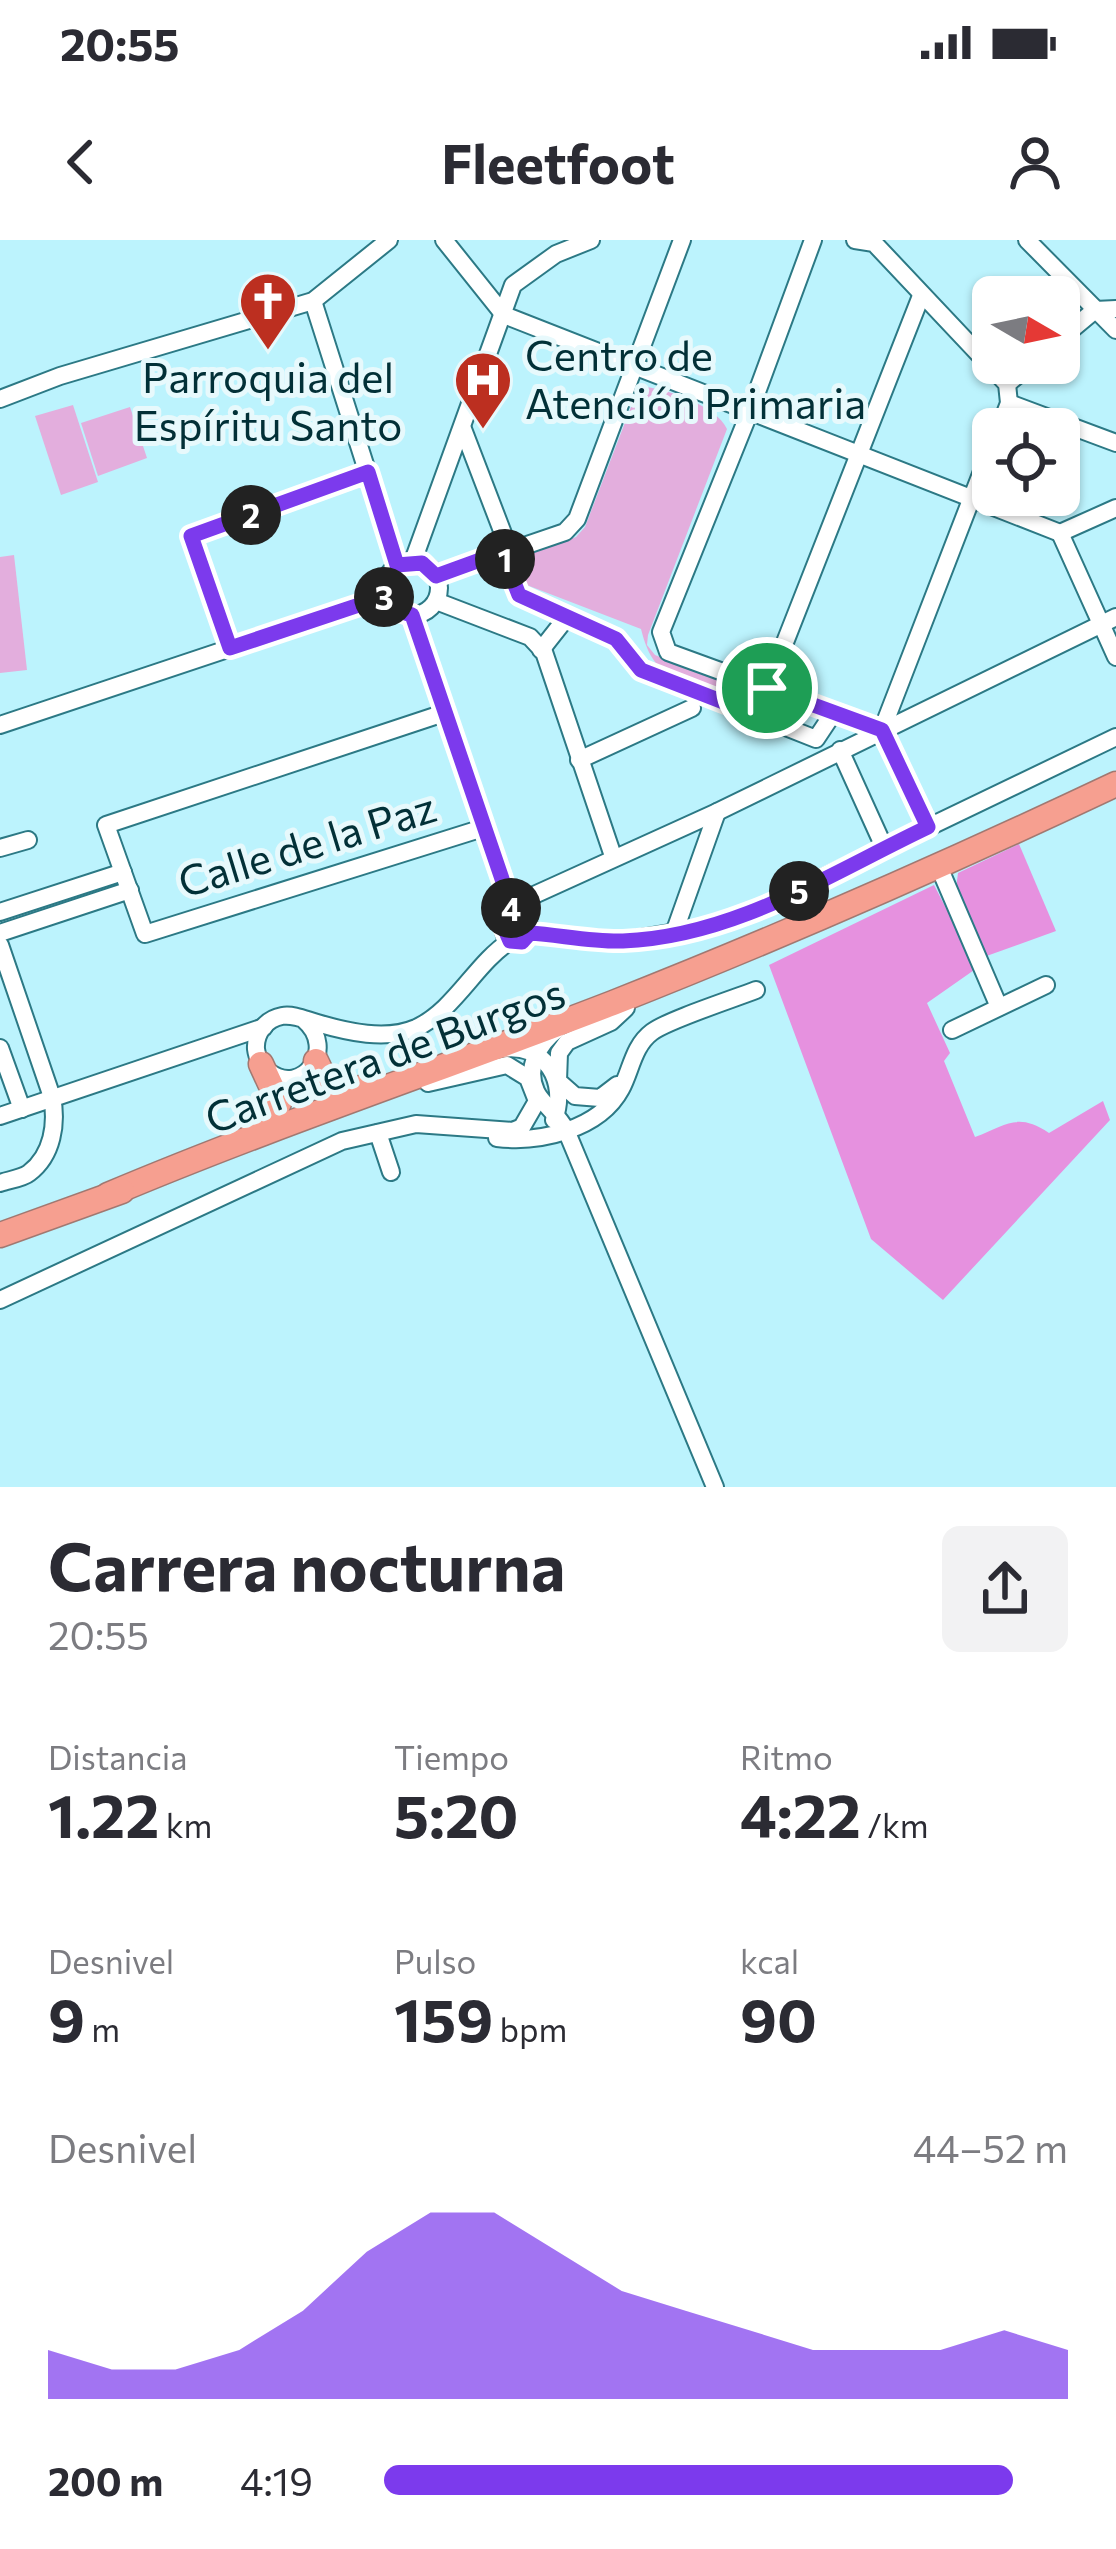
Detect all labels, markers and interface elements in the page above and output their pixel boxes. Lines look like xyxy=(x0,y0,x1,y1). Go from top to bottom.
text: 20:55 xyxy=(60,15,180,70)
icon: back xyxy=(48,129,114,195)
text: Fleetfoot xyxy=(441,129,675,195)
icon: person xyxy=(1002,129,1068,195)
church icon: Parroquia del Espíritu Santo xyxy=(237,270,299,352)
north arrow xyxy=(972,276,1080,384)
map controls xyxy=(972,276,1080,516)
place label: Centro de Atención Primaria xyxy=(525,328,866,428)
hospital icon: Centro de Atención Primaria xyxy=(452,349,514,431)
place label: Parroquia del Espíritu Santo xyxy=(134,350,402,450)
button: locate xyxy=(972,408,1080,516)
pin: 2 xyxy=(221,485,281,545)
text: 2 xyxy=(242,494,260,535)
pin: 1 xyxy=(475,529,535,589)
text: 1 xyxy=(498,538,512,579)
pin: 3 xyxy=(354,567,414,627)
text: 3 xyxy=(374,576,394,617)
pin xyxy=(716,637,818,739)
icon: arrive xyxy=(734,655,800,721)
street label: Calle de la Paz xyxy=(171,779,441,907)
pin: 5 xyxy=(769,861,829,921)
text: 5 xyxy=(789,870,809,911)
pin: 4 xyxy=(481,878,541,938)
text: 4 xyxy=(501,887,521,928)
street label: Carretera de Burgos xyxy=(197,965,571,1143)
text: Carrera nocturna xyxy=(48,1524,565,1605)
button: share xyxy=(942,1526,1068,1652)
text: 20:55 xyxy=(48,1610,149,1658)
text: Distancia xyxy=(48,1736,187,1777)
text: Tiempo xyxy=(394,1736,509,1777)
text: Ritmo xyxy=(740,1736,833,1777)
text: 1.22 xyxy=(48,1777,159,1850)
text: 5:20 xyxy=(394,1777,519,1850)
text: 4:22 xyxy=(740,1777,861,1850)
text: km xyxy=(159,1804,212,1845)
text: /km xyxy=(861,1804,929,1845)
text: Desnivel xyxy=(48,1940,174,1981)
text: Pulso xyxy=(394,1940,476,1981)
text: kcal xyxy=(740,1940,799,1981)
text: 9 xyxy=(48,1981,85,2054)
text: 159 xyxy=(394,1981,493,2054)
text: 90 xyxy=(740,1981,817,2054)
text: m xyxy=(85,2008,120,2049)
text: bpm xyxy=(493,2008,567,2049)
text: Desnivel xyxy=(48,2123,197,2171)
text: 44–52 m xyxy=(913,2123,1068,2171)
text: 200 m xyxy=(48,2456,163,2504)
text: 4:19 xyxy=(240,2456,313,2504)

